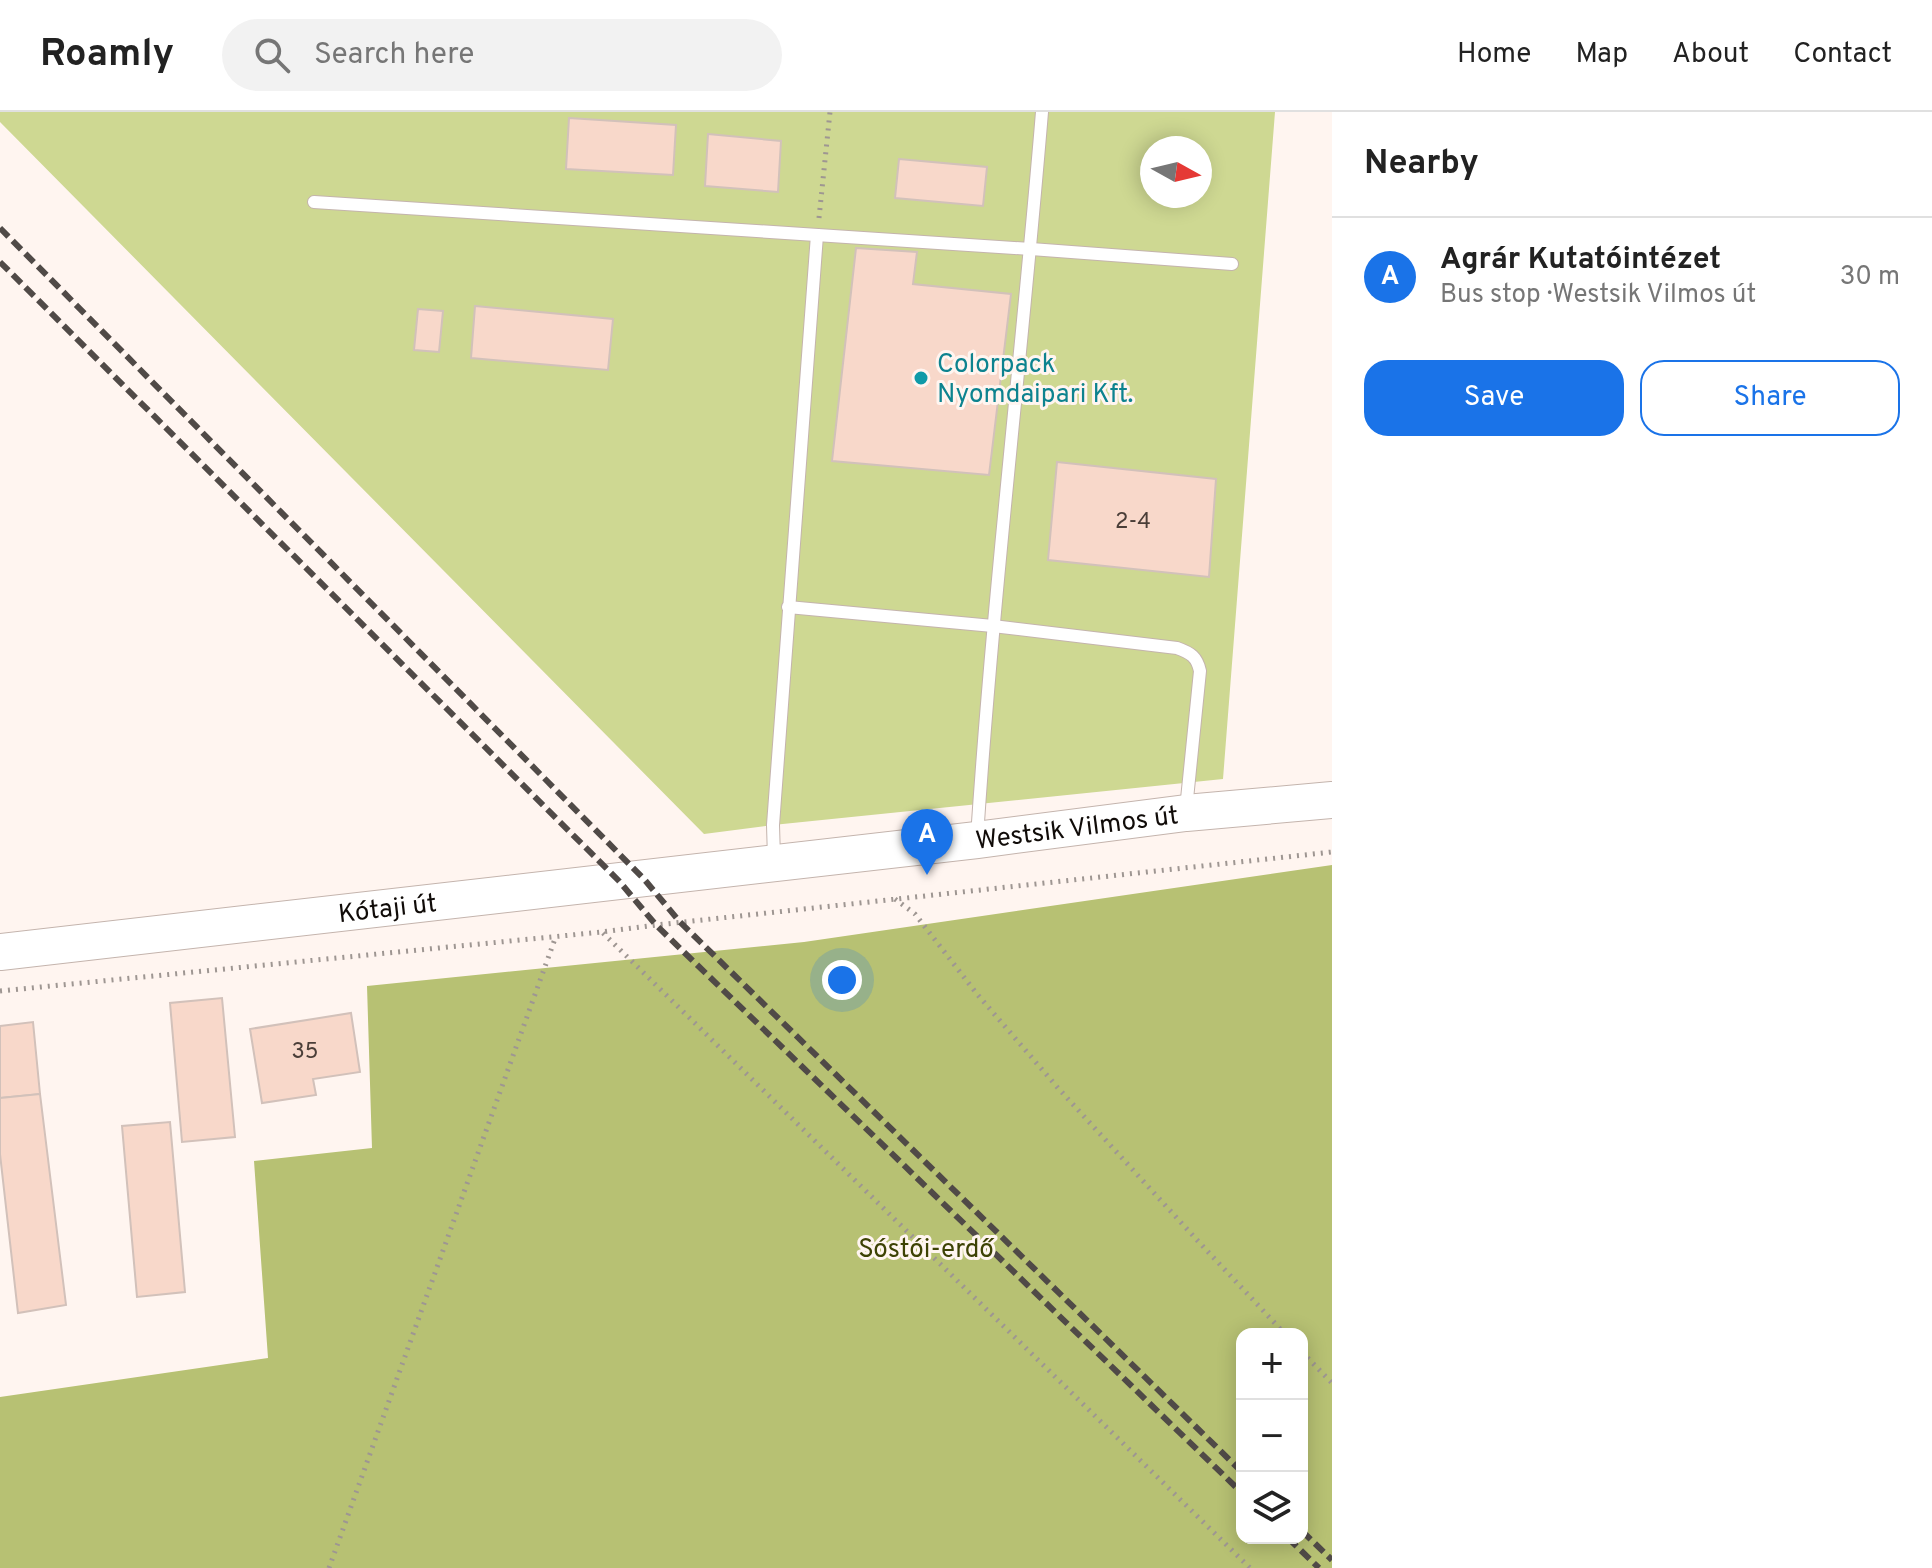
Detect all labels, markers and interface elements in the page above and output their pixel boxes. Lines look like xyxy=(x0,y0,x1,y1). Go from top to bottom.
search box xyxy=(222,19,782,91)
text: Roamly xyxy=(40,31,174,80)
icon: search xyxy=(250,33,294,77)
text: Search here xyxy=(314,37,474,74)
text: Home xyxy=(1457,37,1531,73)
text: Map xyxy=(1575,37,1628,73)
text: About xyxy=(1672,37,1749,73)
text: Contact xyxy=(1793,37,1892,73)
north arrow xyxy=(1140,136,1212,208)
text: Nearby xyxy=(1364,143,1479,186)
text: Agrár Kutatóintézet xyxy=(1440,242,1721,279)
text: A xyxy=(1381,261,1399,294)
text: 30 m xyxy=(1840,261,1900,294)
text: Bus stop · Westsik Vilmos út xyxy=(1440,279,1756,312)
place label: Colorpack Nyomdaipari Kft. xyxy=(937,349,1133,412)
button: Save xyxy=(1364,360,1624,436)
button: Share xyxy=(1640,360,1900,436)
marker: Colorpack Nyomdaipari Kft. xyxy=(912,369,930,387)
house number: 2-4 xyxy=(1115,509,1151,536)
street label: Westsik Vilmos út xyxy=(974,800,1180,859)
pin: A xyxy=(901,809,953,875)
street label: Kótaji út xyxy=(337,888,439,932)
your location xyxy=(822,960,862,1000)
house number: 35 xyxy=(292,1039,318,1066)
park label: Sóstói-erdő xyxy=(858,1234,995,1267)
map controls xyxy=(1236,1328,1308,1544)
button: + xyxy=(1236,1328,1308,1400)
button: − xyxy=(1236,1400,1308,1472)
button: layers xyxy=(1236,1472,1308,1544)

